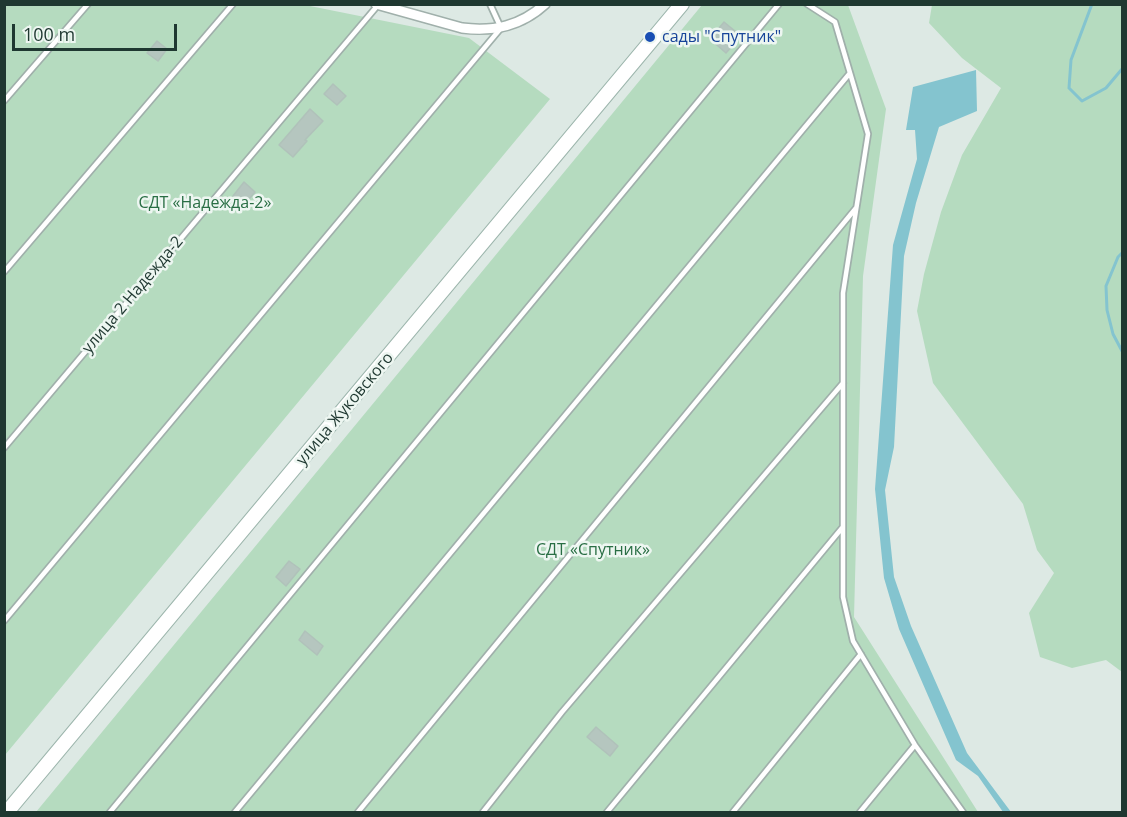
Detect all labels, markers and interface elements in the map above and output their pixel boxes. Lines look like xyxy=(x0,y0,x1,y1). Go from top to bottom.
scale bar xyxy=(15,12,180,50)
text: 100 m xyxy=(23,22,75,46)
place label: сады "Спутник" xyxy=(662,27,781,47)
marker: сады "Спутник" xyxy=(643,30,657,44)
park label: СДТ «Надежда-2» xyxy=(139,193,271,213)
street label: улица 2 Надежда-2 xyxy=(78,233,188,357)
street label: улица Жуковского xyxy=(292,349,398,469)
park label: СДТ «Спутник» xyxy=(536,540,650,560)

